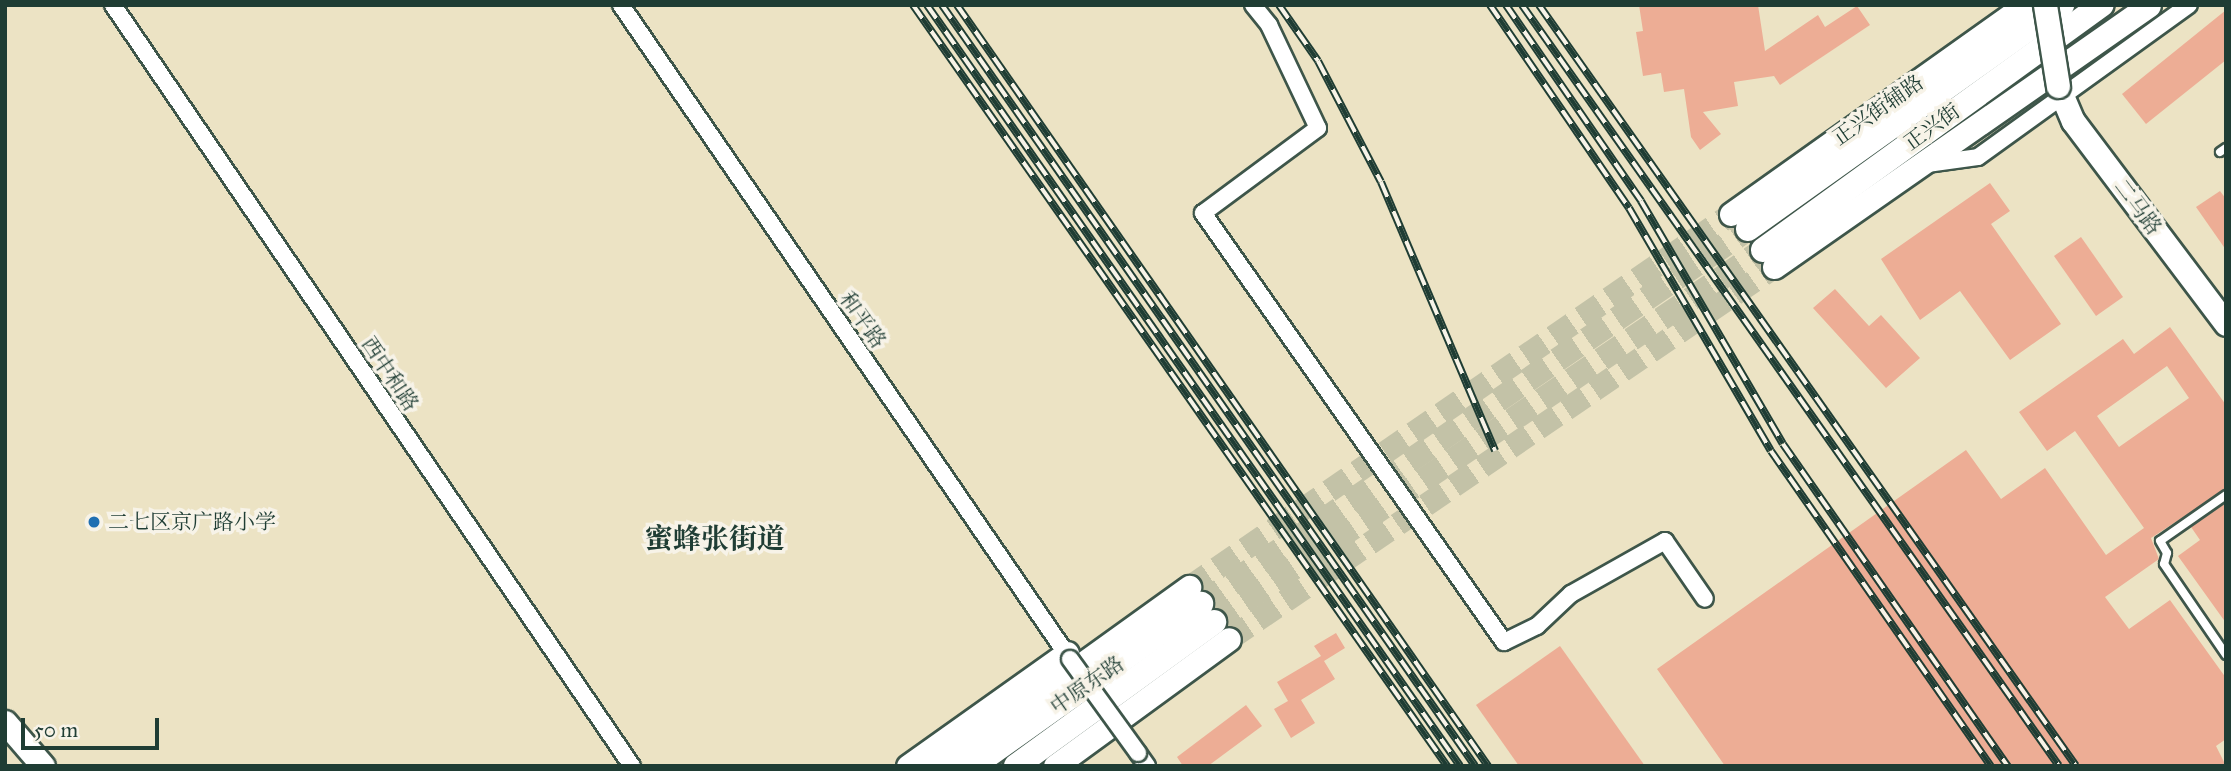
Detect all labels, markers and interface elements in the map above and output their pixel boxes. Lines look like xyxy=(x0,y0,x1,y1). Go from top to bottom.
street label: 正兴街辅路 xyxy=(1828,70,1928,150)
street label: 正兴街 xyxy=(1899,98,1965,156)
street label: 二马路 xyxy=(2109,174,2167,240)
street label: 和平路 xyxy=(835,287,891,353)
street label: 西中和路 xyxy=(356,332,424,416)
place label: 二七区京广路小学 xyxy=(108,509,276,535)
marker: 二七区京广路小学 xyxy=(86,514,102,530)
district label: 蜜蜂张街道 xyxy=(645,522,785,556)
street label: 中原东路 xyxy=(1045,651,1129,719)
scale bar xyxy=(24,704,163,748)
text: 50 m xyxy=(34,717,78,743)

